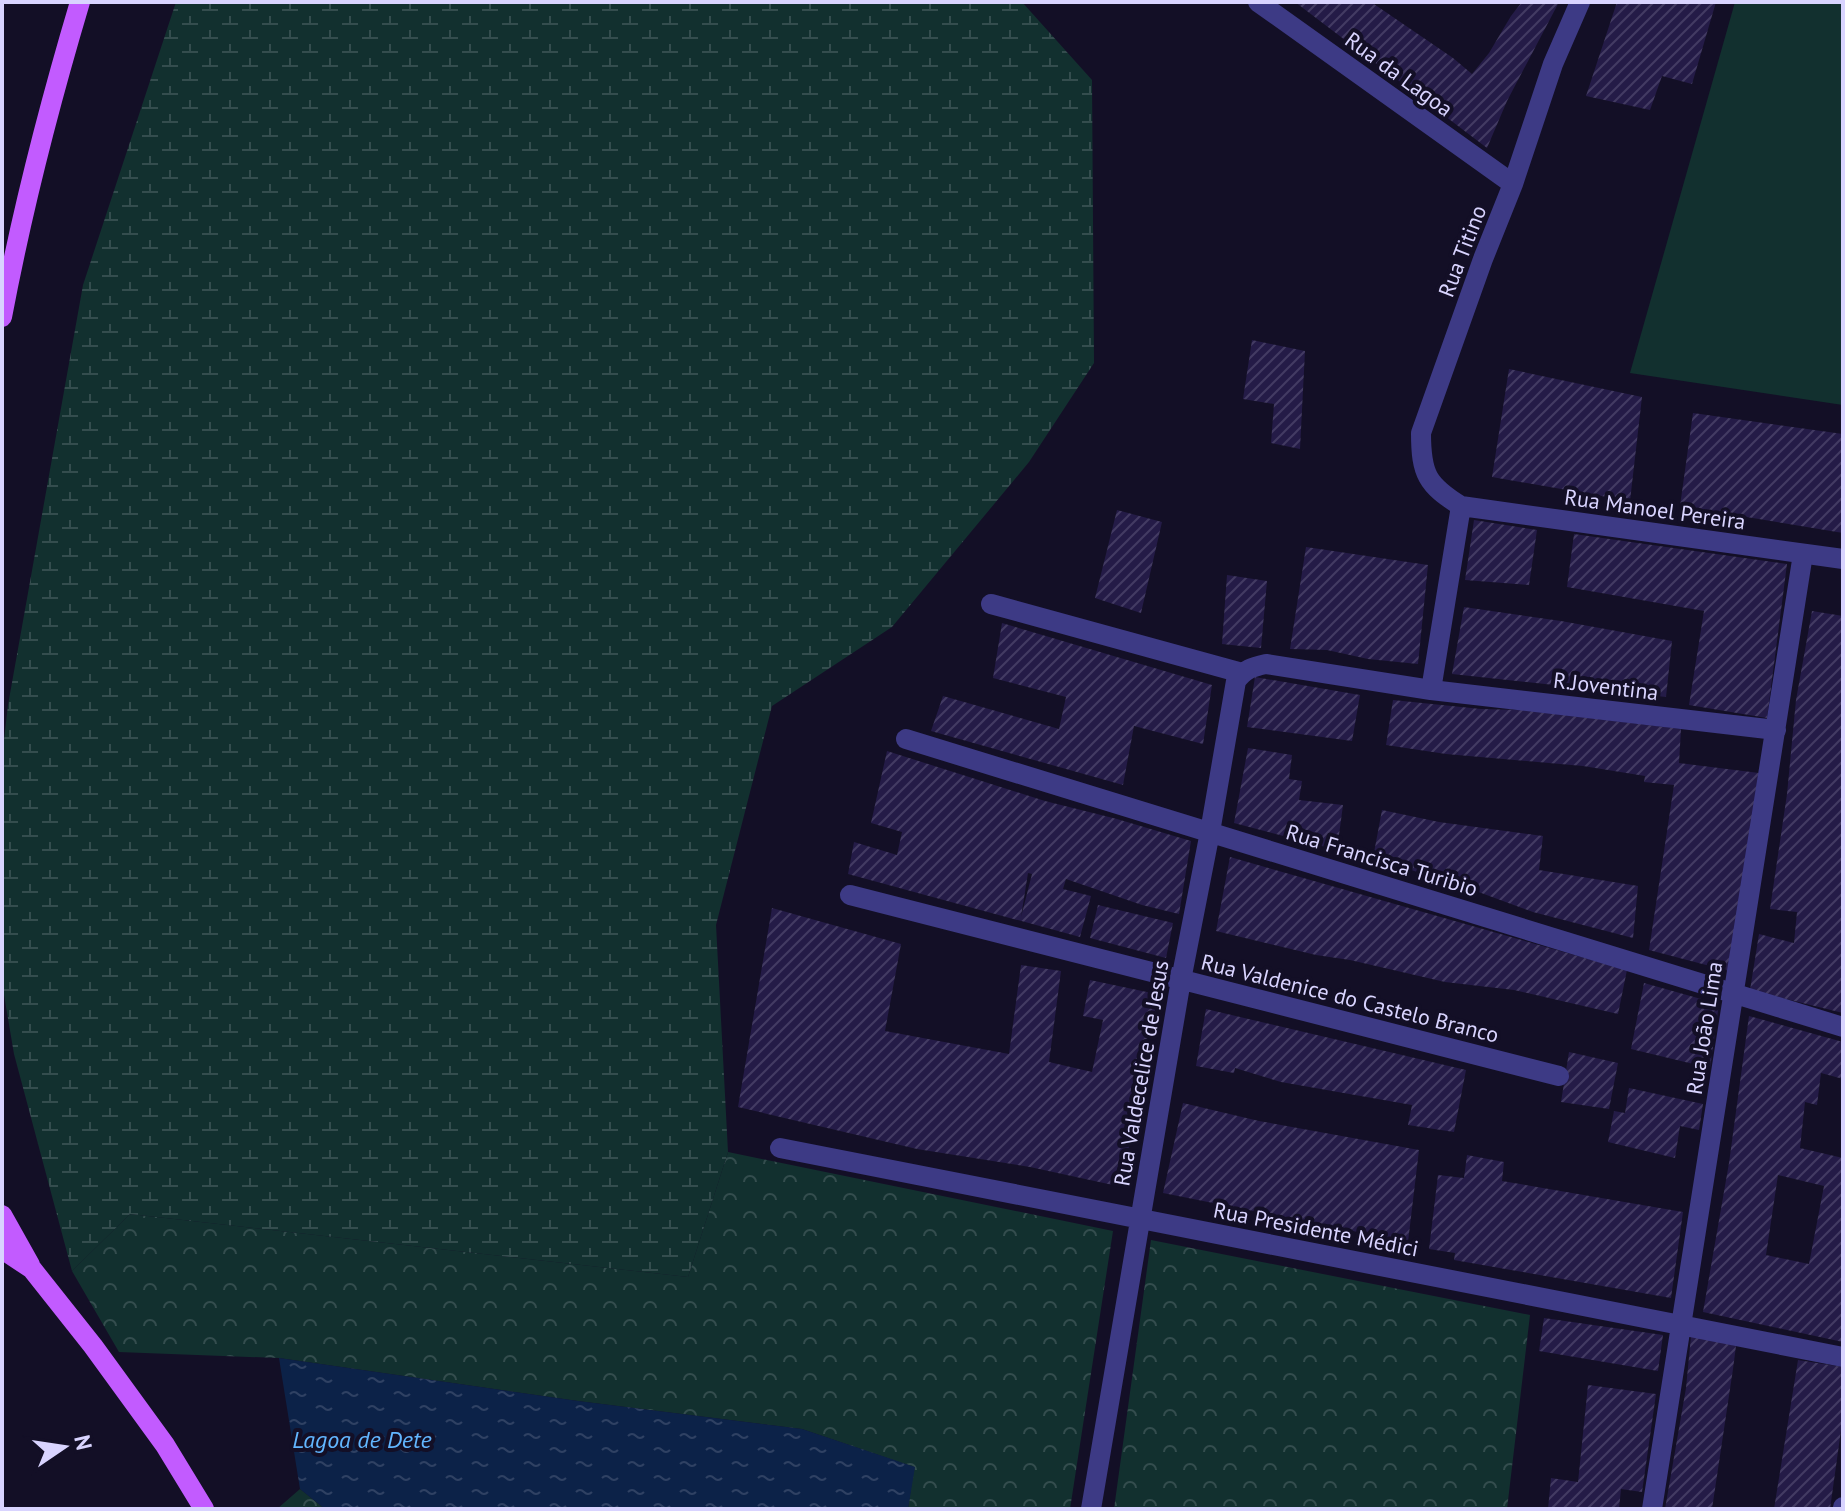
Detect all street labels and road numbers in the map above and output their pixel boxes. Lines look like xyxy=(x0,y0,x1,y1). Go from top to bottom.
street label: Rua da Lagoa xyxy=(1340,25,1458,123)
street label: Rua Titino xyxy=(1432,201,1492,301)
street label: Rua Manoel Pereira xyxy=(1563,482,1747,536)
street label: R.Joventina xyxy=(1552,666,1660,706)
street label: Rua Francisca Turibio xyxy=(1283,818,1481,902)
street label: Rua Valdenice do Castelo Branco xyxy=(1198,947,1502,1049)
street label: Rua Valdecelice de Jesus xyxy=(1107,958,1175,1188)
street label: Rua João Lima xyxy=(1680,959,1728,1097)
street label: Rua Presidente Médici xyxy=(1211,1195,1421,1263)

